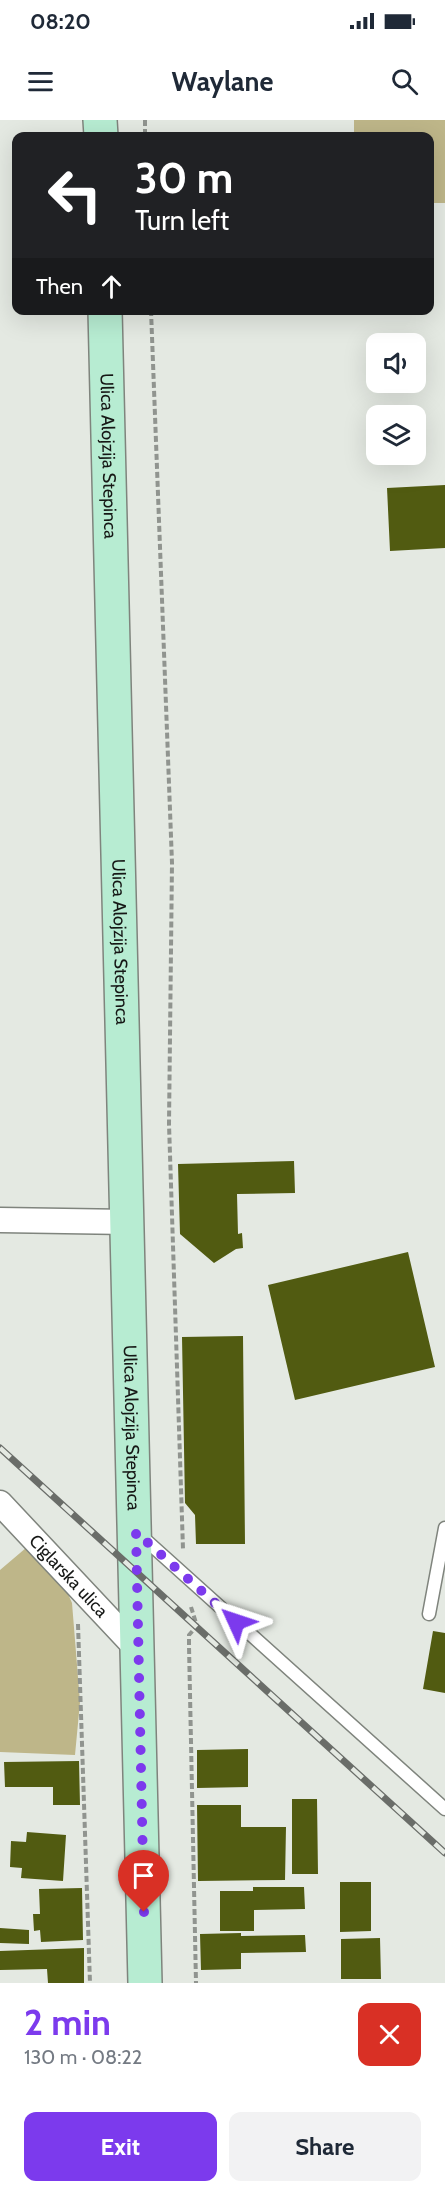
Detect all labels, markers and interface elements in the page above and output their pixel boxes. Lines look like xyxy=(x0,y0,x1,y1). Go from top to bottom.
text: 08:20 xyxy=(30,8,91,35)
icon: menu xyxy=(24,65,57,98)
text: Waylane xyxy=(172,65,273,98)
icon: search xyxy=(388,65,421,98)
text: 30 m xyxy=(135,152,233,204)
icon: left xyxy=(36,156,114,234)
text: Turn left xyxy=(135,204,229,237)
icon: ahead xyxy=(95,270,128,303)
text: Then xyxy=(36,273,83,300)
map controls xyxy=(366,333,426,465)
button: sound xyxy=(366,333,426,393)
street label: Ulica Alojzija Stepinca xyxy=(96,373,121,539)
button: layers xyxy=(366,405,426,465)
street label: Ulica Alojzija Stepinca xyxy=(107,859,133,1025)
street label: Ulica Alojzija Stepinca xyxy=(119,1345,145,1511)
street label: Ciglarska ulica xyxy=(24,1530,113,1622)
position arrow xyxy=(204,1590,268,1654)
pin xyxy=(118,1850,169,1912)
icon: arrive xyxy=(127,1859,160,1892)
text: 2 min xyxy=(24,2000,111,2044)
button: close xyxy=(358,2003,421,2066)
text: 130 m · 08:22 xyxy=(24,2045,142,2069)
button: Exit xyxy=(24,2112,217,2181)
button: Share xyxy=(229,2112,421,2181)

